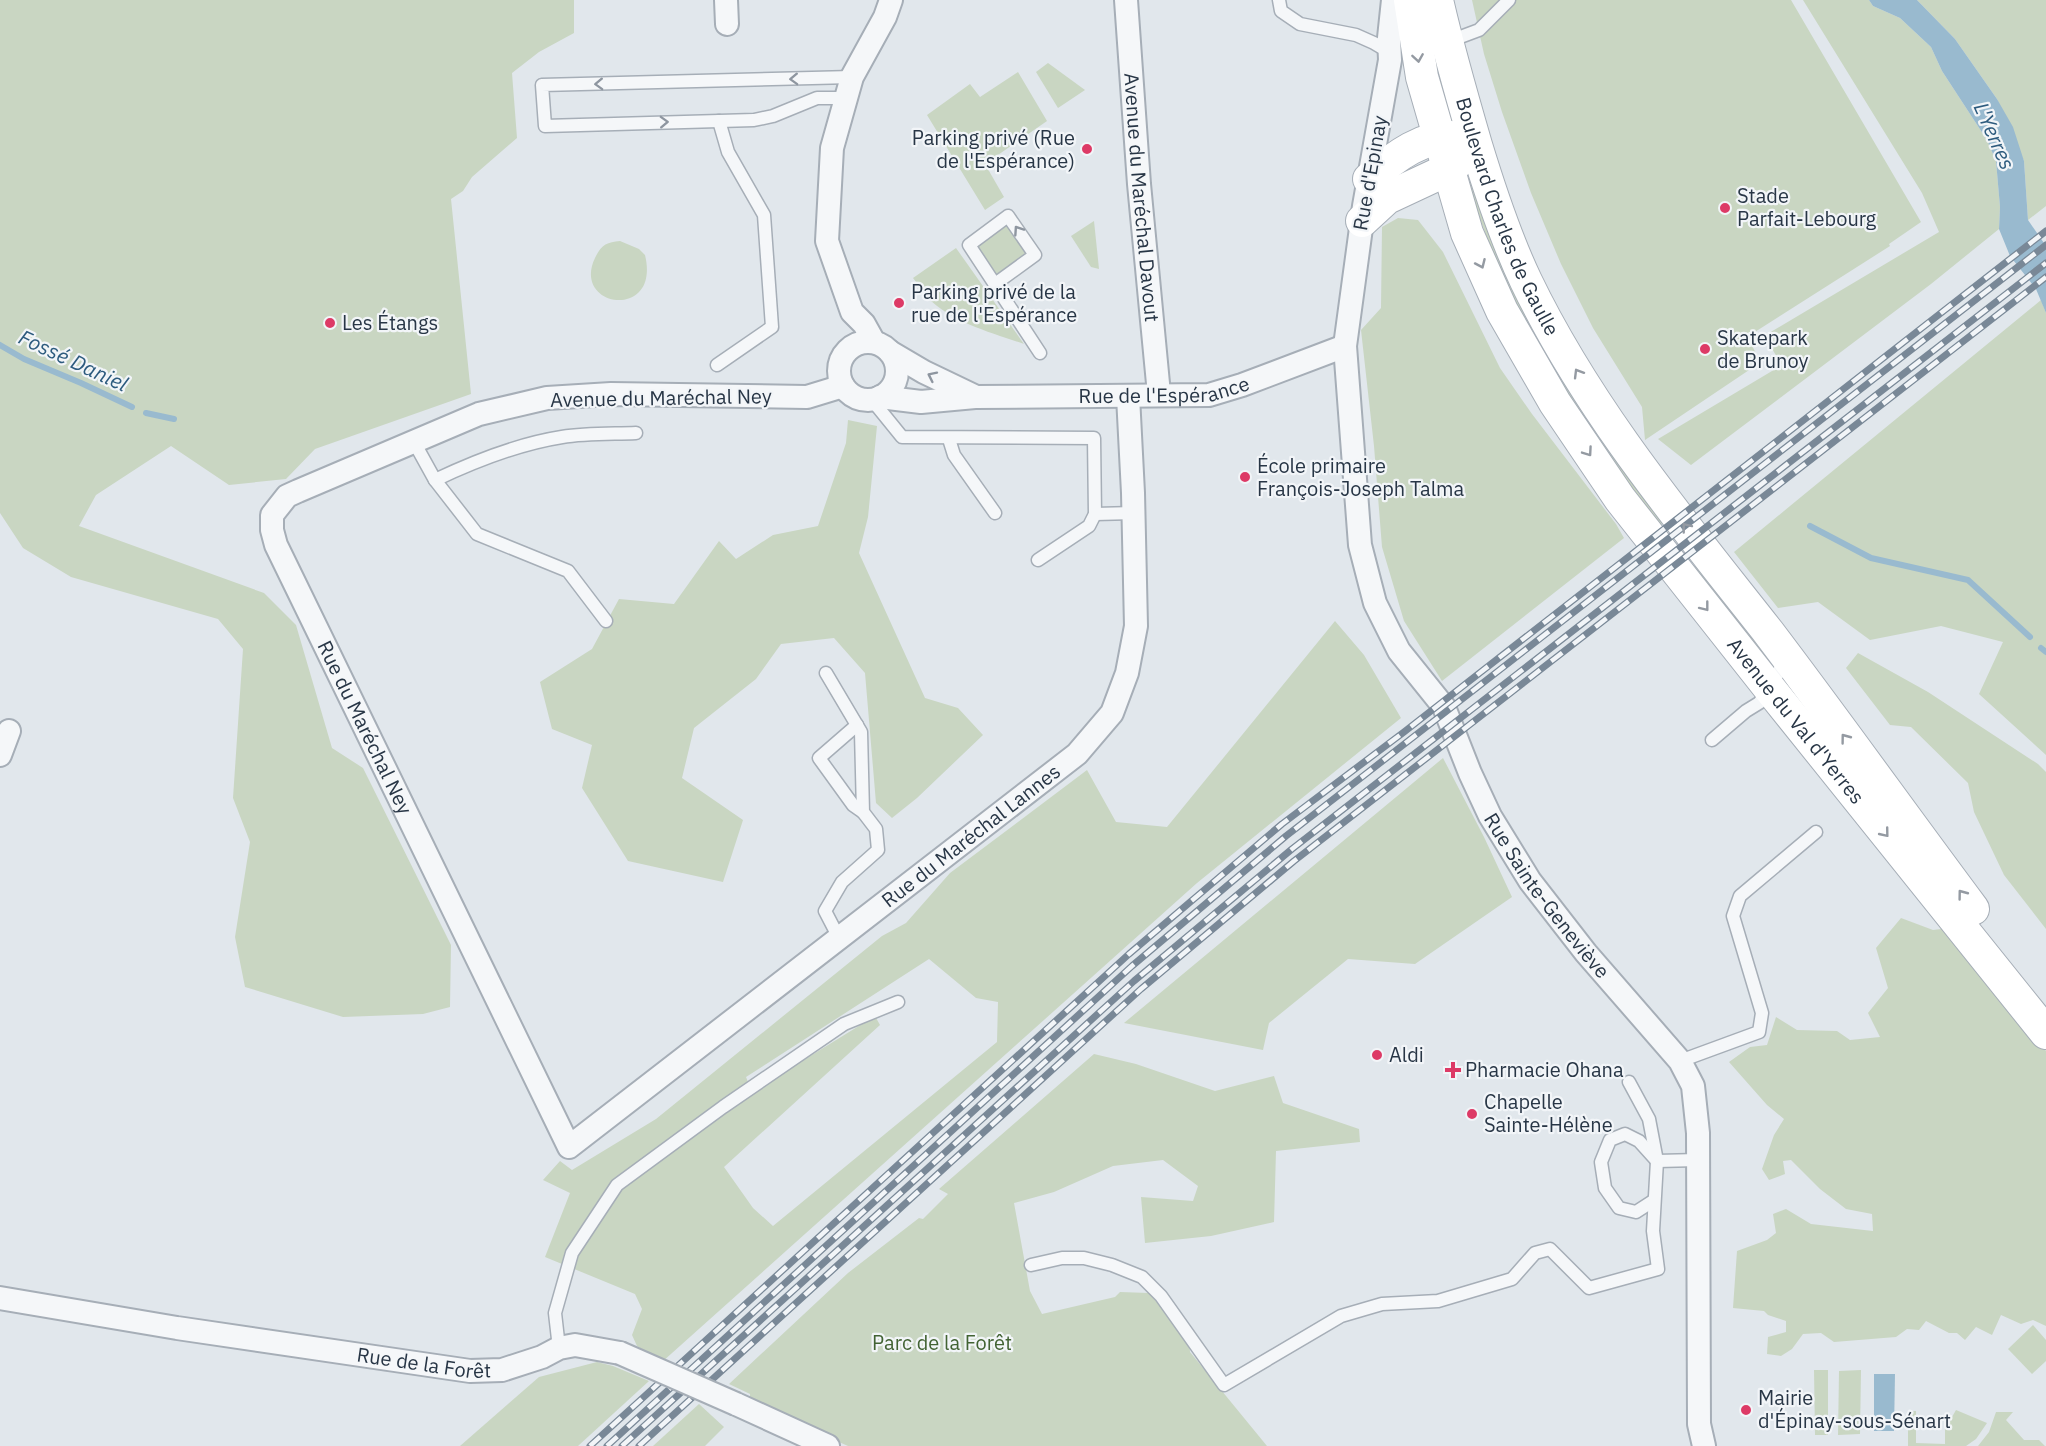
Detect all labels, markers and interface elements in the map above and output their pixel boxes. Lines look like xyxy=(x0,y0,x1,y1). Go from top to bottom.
one-way arrow xyxy=(1412,53,1424,62)
one-way arrow xyxy=(789,72,798,85)
street label: Avenue du Maréchal Davout xyxy=(1118,72,1166,323)
one-way arrow xyxy=(594,78,603,90)
street label: Boulevard Charles de Gaulle xyxy=(1450,94,1566,340)
water label: L'Yerres xyxy=(1968,98,2022,174)
street label: Rue d'Epinay xyxy=(1346,113,1393,233)
one-way arrow xyxy=(659,116,668,129)
place label: Parking privé (Rue de l'Espérance) xyxy=(912,124,1075,174)
marker: Parking privé (Rue de l'Espérance) xyxy=(1080,142,1094,156)
place label: Stade Parfait-Lebourg xyxy=(1737,182,1877,232)
marker: Stade Parfait-Lebourg xyxy=(1718,201,1732,215)
one-way arrow xyxy=(1014,226,1025,237)
one-way arrow xyxy=(1473,258,1485,269)
place label: Parking privé de la rue de l'Espérance xyxy=(911,278,1077,328)
marker: Parking privé de la rue de l'Espérance xyxy=(892,296,906,310)
place label: Les Étangs xyxy=(342,309,438,336)
marker: Les Étangs xyxy=(323,316,337,330)
water label: Fossé Daniel xyxy=(14,323,133,398)
place label: Skatepark de Brunoy xyxy=(1717,324,1809,374)
marker: Skatepark de Brunoy xyxy=(1698,342,1712,356)
street label: Rue de l'Espérance xyxy=(1078,369,1253,409)
one-way arrow xyxy=(1574,369,1586,379)
one-way arrow xyxy=(927,371,938,383)
street label: Avenue du Maréchal Ney xyxy=(550,382,772,413)
one-way arrow xyxy=(1581,445,1592,456)
place label: École primaire François-Joseph Talma xyxy=(1257,452,1465,502)
marker: École primaire François-Joseph Talma xyxy=(1238,470,1252,484)
one-way arrow xyxy=(1683,523,1694,534)
one-way arrow xyxy=(1697,600,1708,611)
street label: Avenue du Val d'Yerres xyxy=(1722,632,1871,809)
street label: Rue du Maréchal Ney xyxy=(311,636,419,819)
one-way arrow xyxy=(1842,733,1853,744)
street label: Rue du Maréchal Lannes xyxy=(876,758,1066,913)
street label: Rue Sainte-Geneviève xyxy=(1478,807,1616,984)
one-way arrow xyxy=(1878,826,1889,837)
one-way arrow xyxy=(1958,890,1969,901)
place label: Aldi xyxy=(1389,1041,1424,1068)
marker: Aldi xyxy=(1370,1048,1384,1062)
place label: Pharmacie Ohana xyxy=(1465,1056,1624,1083)
marker: Pharmacie Ohana xyxy=(1446,1063,1460,1077)
place label: Chapelle Sainte-Hélène xyxy=(1484,1088,1613,1138)
marker: Chapelle Sainte-Hélène xyxy=(1465,1107,1479,1121)
park label: Parc de la Forêt xyxy=(872,1329,1012,1356)
street label: Rue de la Forêt xyxy=(355,1341,491,1384)
place label: Mairie d'Épinay-sous-Sénart xyxy=(1758,1384,1951,1434)
marker: Mairie d'Épinay-sous-Sénart xyxy=(1739,1403,1753,1417)

